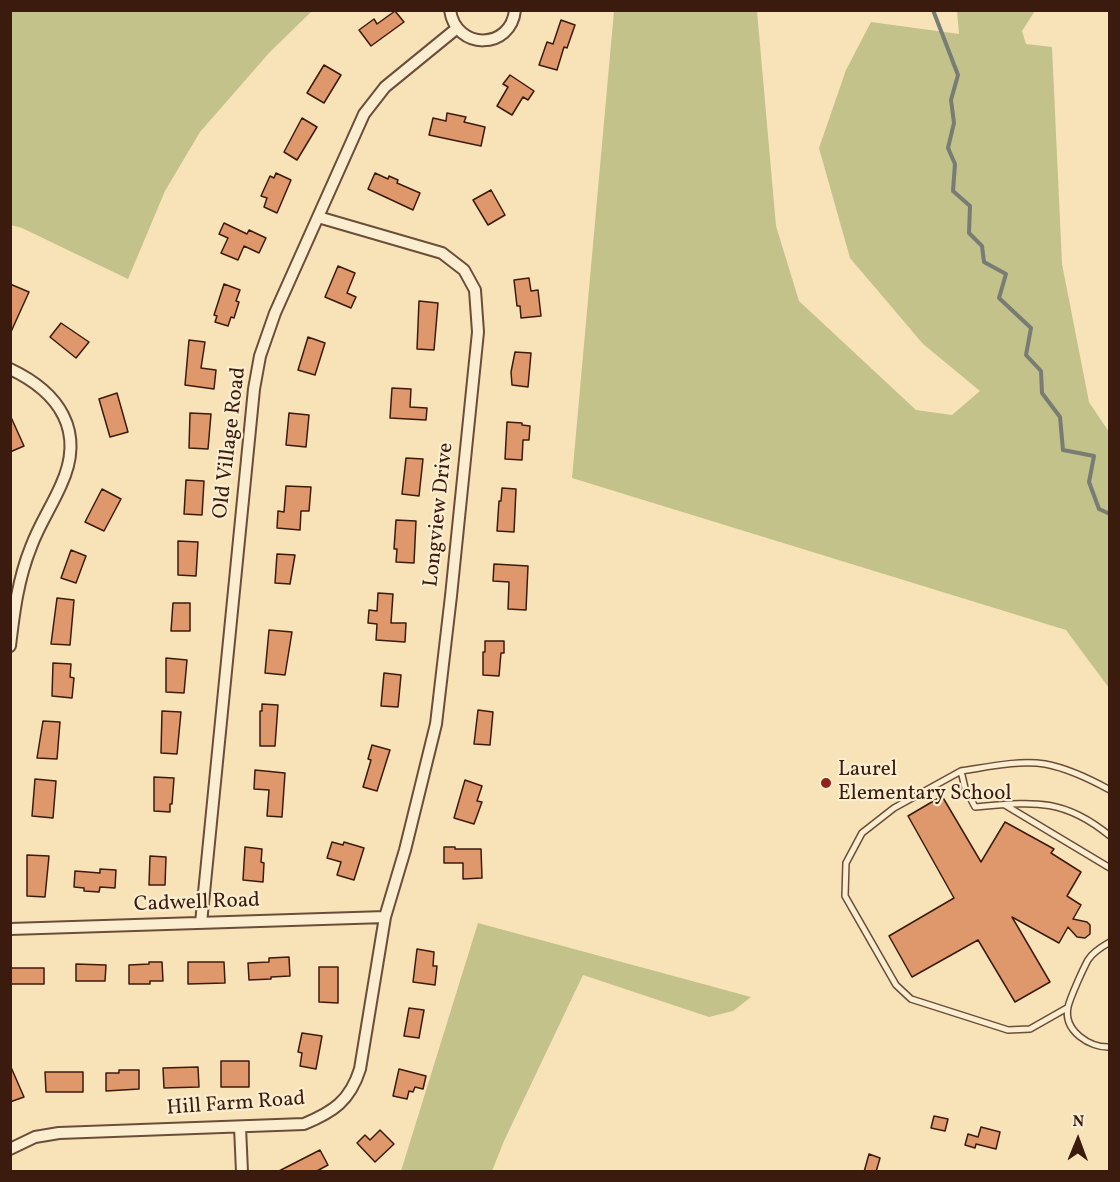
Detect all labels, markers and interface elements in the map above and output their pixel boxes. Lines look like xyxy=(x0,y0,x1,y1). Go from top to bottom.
street label: Old Village Road xyxy=(209,366,253,520)
street label: Longview Drive xyxy=(420,442,460,588)
place label: Laurel Elementary School xyxy=(838,758,1012,808)
marker: Laurel Elementary School xyxy=(819,776,833,790)
street label: Cadwell Road xyxy=(134,889,260,919)
street label: Hill Farm Road xyxy=(166,1088,306,1122)
north arrow xyxy=(1048,1110,1108,1170)
text: N xyxy=(1072,1111,1084,1133)

